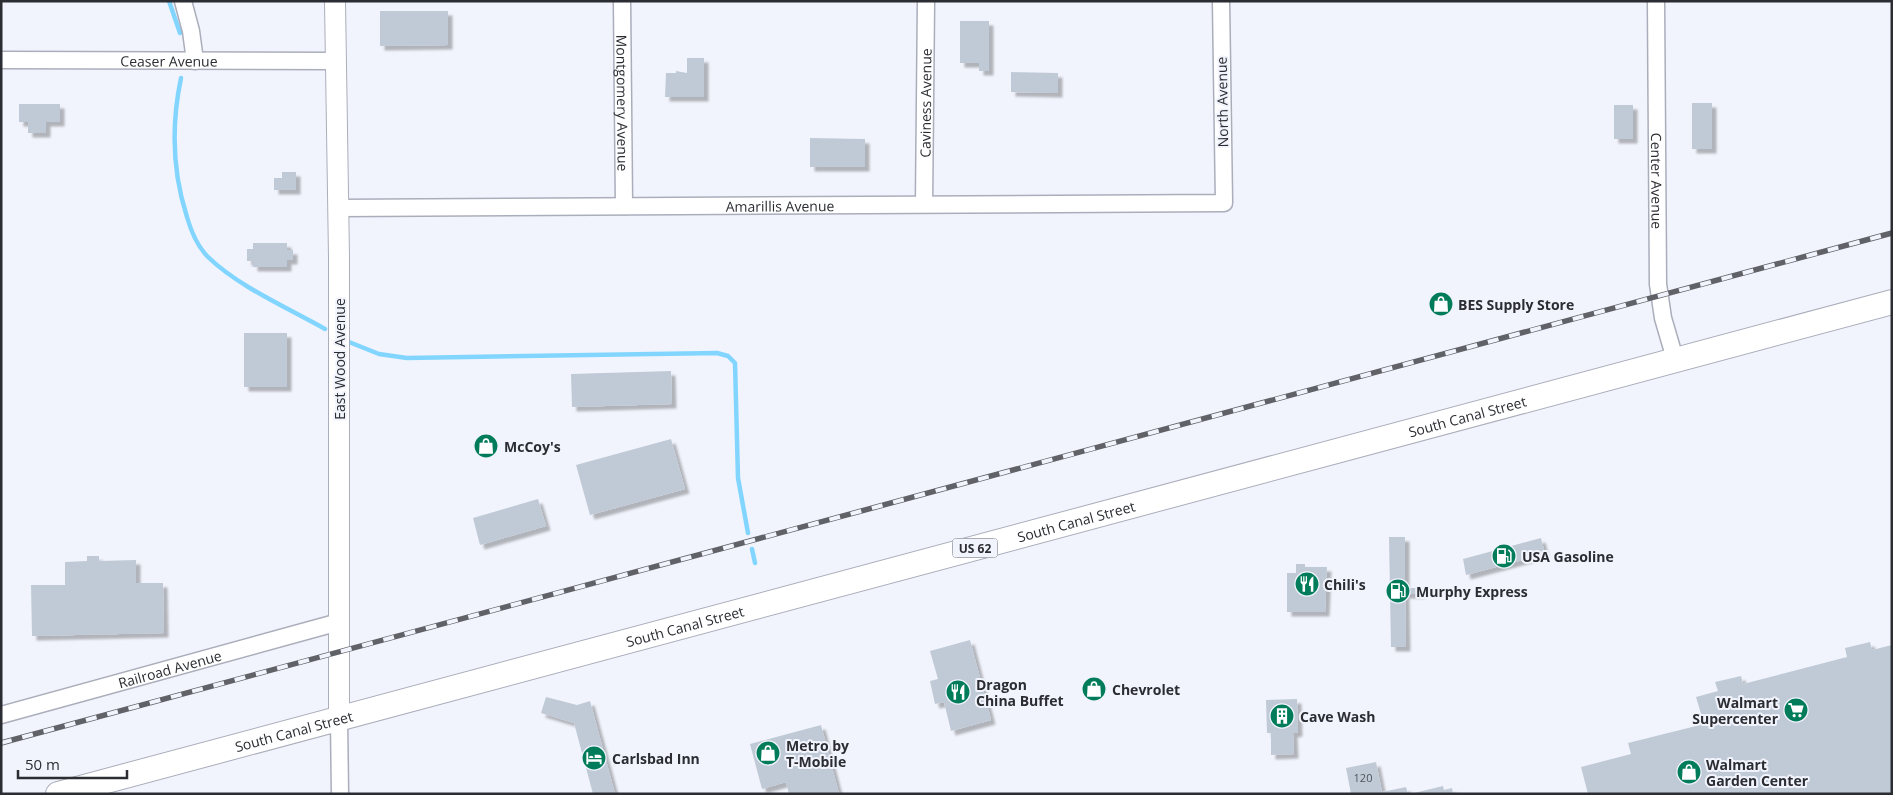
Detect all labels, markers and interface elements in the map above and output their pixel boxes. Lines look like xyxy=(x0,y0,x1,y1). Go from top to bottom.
street label: Montgomery Avenue xyxy=(613,35,633,172)
street label: Caviness Avenue xyxy=(915,48,935,158)
street label: Ceaser Avenue xyxy=(120,51,218,70)
street label: North Avenue xyxy=(1212,56,1232,147)
street label: Center Avenue xyxy=(1647,133,1667,229)
street label: Amarillis Avenue xyxy=(726,196,834,215)
shop icon: BES Supply Store xyxy=(1428,291,1454,317)
place label: BES Supply Store xyxy=(1458,295,1574,314)
street label: East Wood Avenue xyxy=(330,298,349,420)
street label: South Canal Street xyxy=(1406,391,1528,441)
shop icon: McCoy's xyxy=(473,433,499,459)
place label: McCoy's xyxy=(504,437,561,456)
street label: South Canal Street xyxy=(1015,496,1137,546)
road number: US 62 xyxy=(952,538,998,558)
fuel station icon: USA Gasoline xyxy=(1491,543,1517,569)
place label: USA Gasoline xyxy=(1522,547,1614,566)
restaurant icon: Chili's xyxy=(1294,571,1320,597)
place label: Chili's xyxy=(1324,575,1366,594)
fuel station icon: Murphy Express xyxy=(1385,578,1411,604)
place label: Murphy Express xyxy=(1416,582,1528,601)
street label: South Canal Street xyxy=(624,601,746,651)
street label: Railroad Avenue xyxy=(116,645,224,692)
place label: Dragon China Buffet xyxy=(976,675,1063,710)
shop icon: Chevrolet xyxy=(1081,676,1107,702)
restaurant icon: Dragon China Buffet xyxy=(945,679,971,705)
place label: Chevrolet xyxy=(1112,680,1180,699)
place label: Walmart Supercenter xyxy=(1692,693,1779,728)
supermarket icon: Walmart Supercenter xyxy=(1783,697,1809,723)
building icon: Cave Wash xyxy=(1269,703,1295,729)
street label: South Canal Street xyxy=(233,706,355,756)
place label: Cave Wash xyxy=(1300,707,1375,726)
place label: Metro by T-Mobile xyxy=(786,736,849,771)
shop icon: Metro by T-Mobile xyxy=(755,740,781,766)
hotel icon: Carlsbad Inn xyxy=(581,745,607,771)
scale bar xyxy=(18,748,126,780)
place label: Carlsbad Inn xyxy=(612,749,700,768)
text: 50 m xyxy=(25,754,60,774)
place label: Walmart Garden Center xyxy=(1706,755,1809,790)
shop icon: Walmart Garden Center xyxy=(1676,759,1702,785)
house number: 120 xyxy=(1354,770,1372,785)

